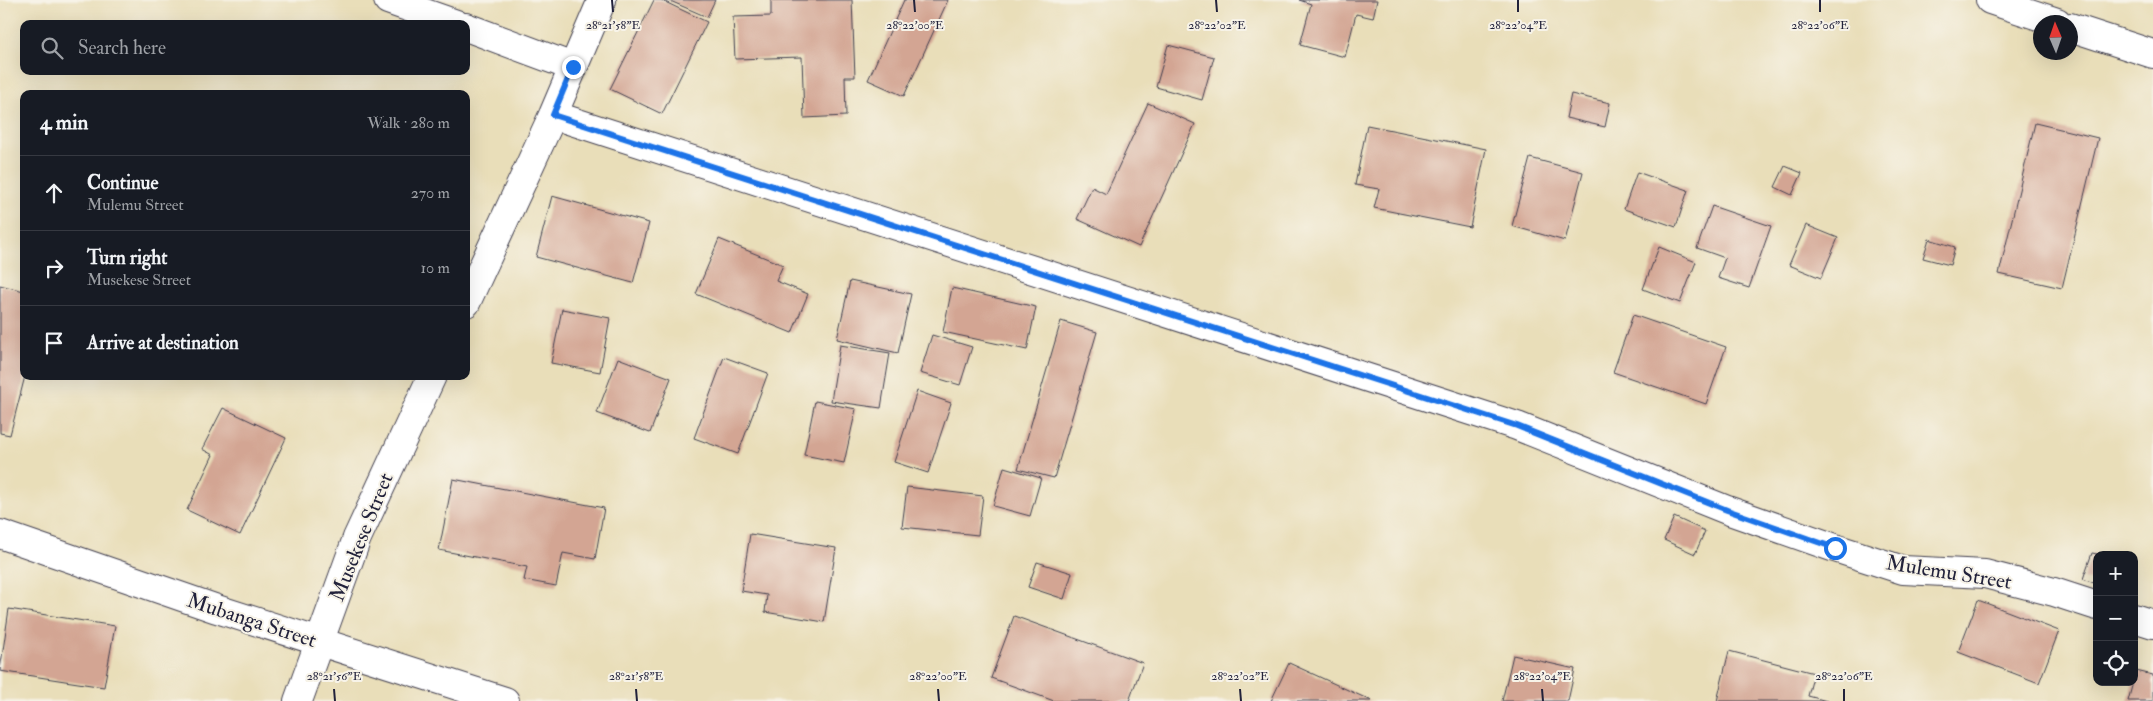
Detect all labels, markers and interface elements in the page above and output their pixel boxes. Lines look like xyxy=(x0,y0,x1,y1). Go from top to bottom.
north arrow xyxy=(2033,15,2078,60)
text: 28°21'58"E xyxy=(586,18,640,33)
text: 28°22'00"E xyxy=(886,18,944,33)
text: 28°22'02"E xyxy=(1188,18,1246,33)
text: 28°22'04"E xyxy=(1489,18,1547,33)
text: 28°22'06"E xyxy=(1791,18,1849,33)
search box xyxy=(20,20,470,75)
icon: search xyxy=(38,34,66,62)
text: Search here xyxy=(78,36,166,60)
route end xyxy=(562,56,585,79)
text: 4 min xyxy=(40,109,88,136)
text: Walk · 280 m xyxy=(367,113,450,133)
text: Continue xyxy=(87,171,158,195)
icon: ahead xyxy=(40,179,68,207)
text: 270 m xyxy=(411,183,450,203)
text: Mulemu Street xyxy=(87,195,184,215)
text: Turn right xyxy=(87,246,167,270)
icon: right xyxy=(40,254,68,282)
text: 10 m xyxy=(420,258,450,278)
text: Musekese Street xyxy=(87,270,191,290)
icon: arrive xyxy=(40,329,68,357)
text: Arrive at destination xyxy=(87,331,239,355)
street label: Musekese Street xyxy=(323,469,400,605)
route start xyxy=(1824,537,1847,560)
street label: Mulemu Street xyxy=(1884,549,2014,596)
map controls xyxy=(2093,551,2138,686)
button: + xyxy=(2093,551,2138,596)
street label: Mubanga Street xyxy=(184,587,320,654)
button: − xyxy=(2093,596,2138,641)
button: locate xyxy=(2093,641,2138,686)
text: 28°21'56"E xyxy=(307,669,362,684)
text: 28°21'58"E xyxy=(609,669,663,684)
text: 28°22'00"E xyxy=(909,669,967,684)
text: 28°22'02"E xyxy=(1211,669,1269,684)
text: 28°22'04"E xyxy=(1513,669,1571,684)
text: 28°22'06"E xyxy=(1815,669,1873,684)

